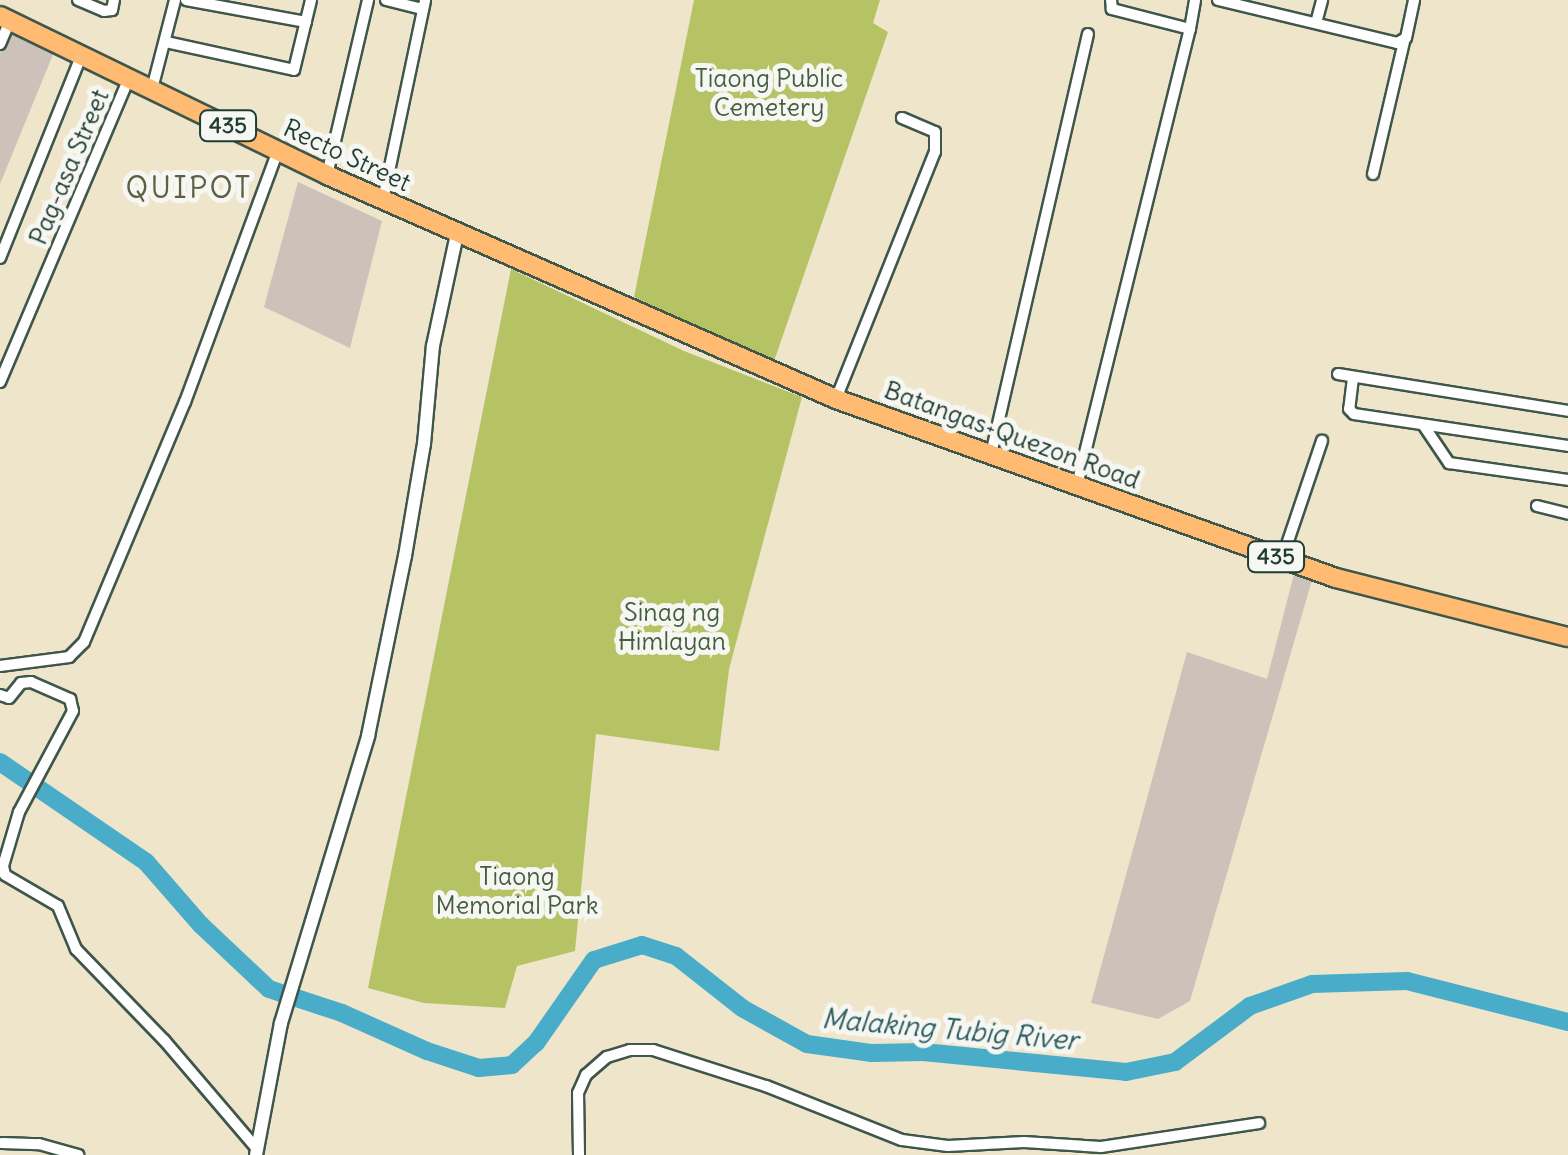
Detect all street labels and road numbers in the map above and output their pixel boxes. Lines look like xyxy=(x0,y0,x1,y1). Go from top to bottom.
street label: Pag-asa Street xyxy=(23,85,115,249)
road number: 435 xyxy=(198,109,258,143)
street label: Recto Street xyxy=(279,113,415,197)
street label: Batangas-Quezon Road xyxy=(880,375,1144,495)
road number: 435 xyxy=(1246,540,1306,574)

